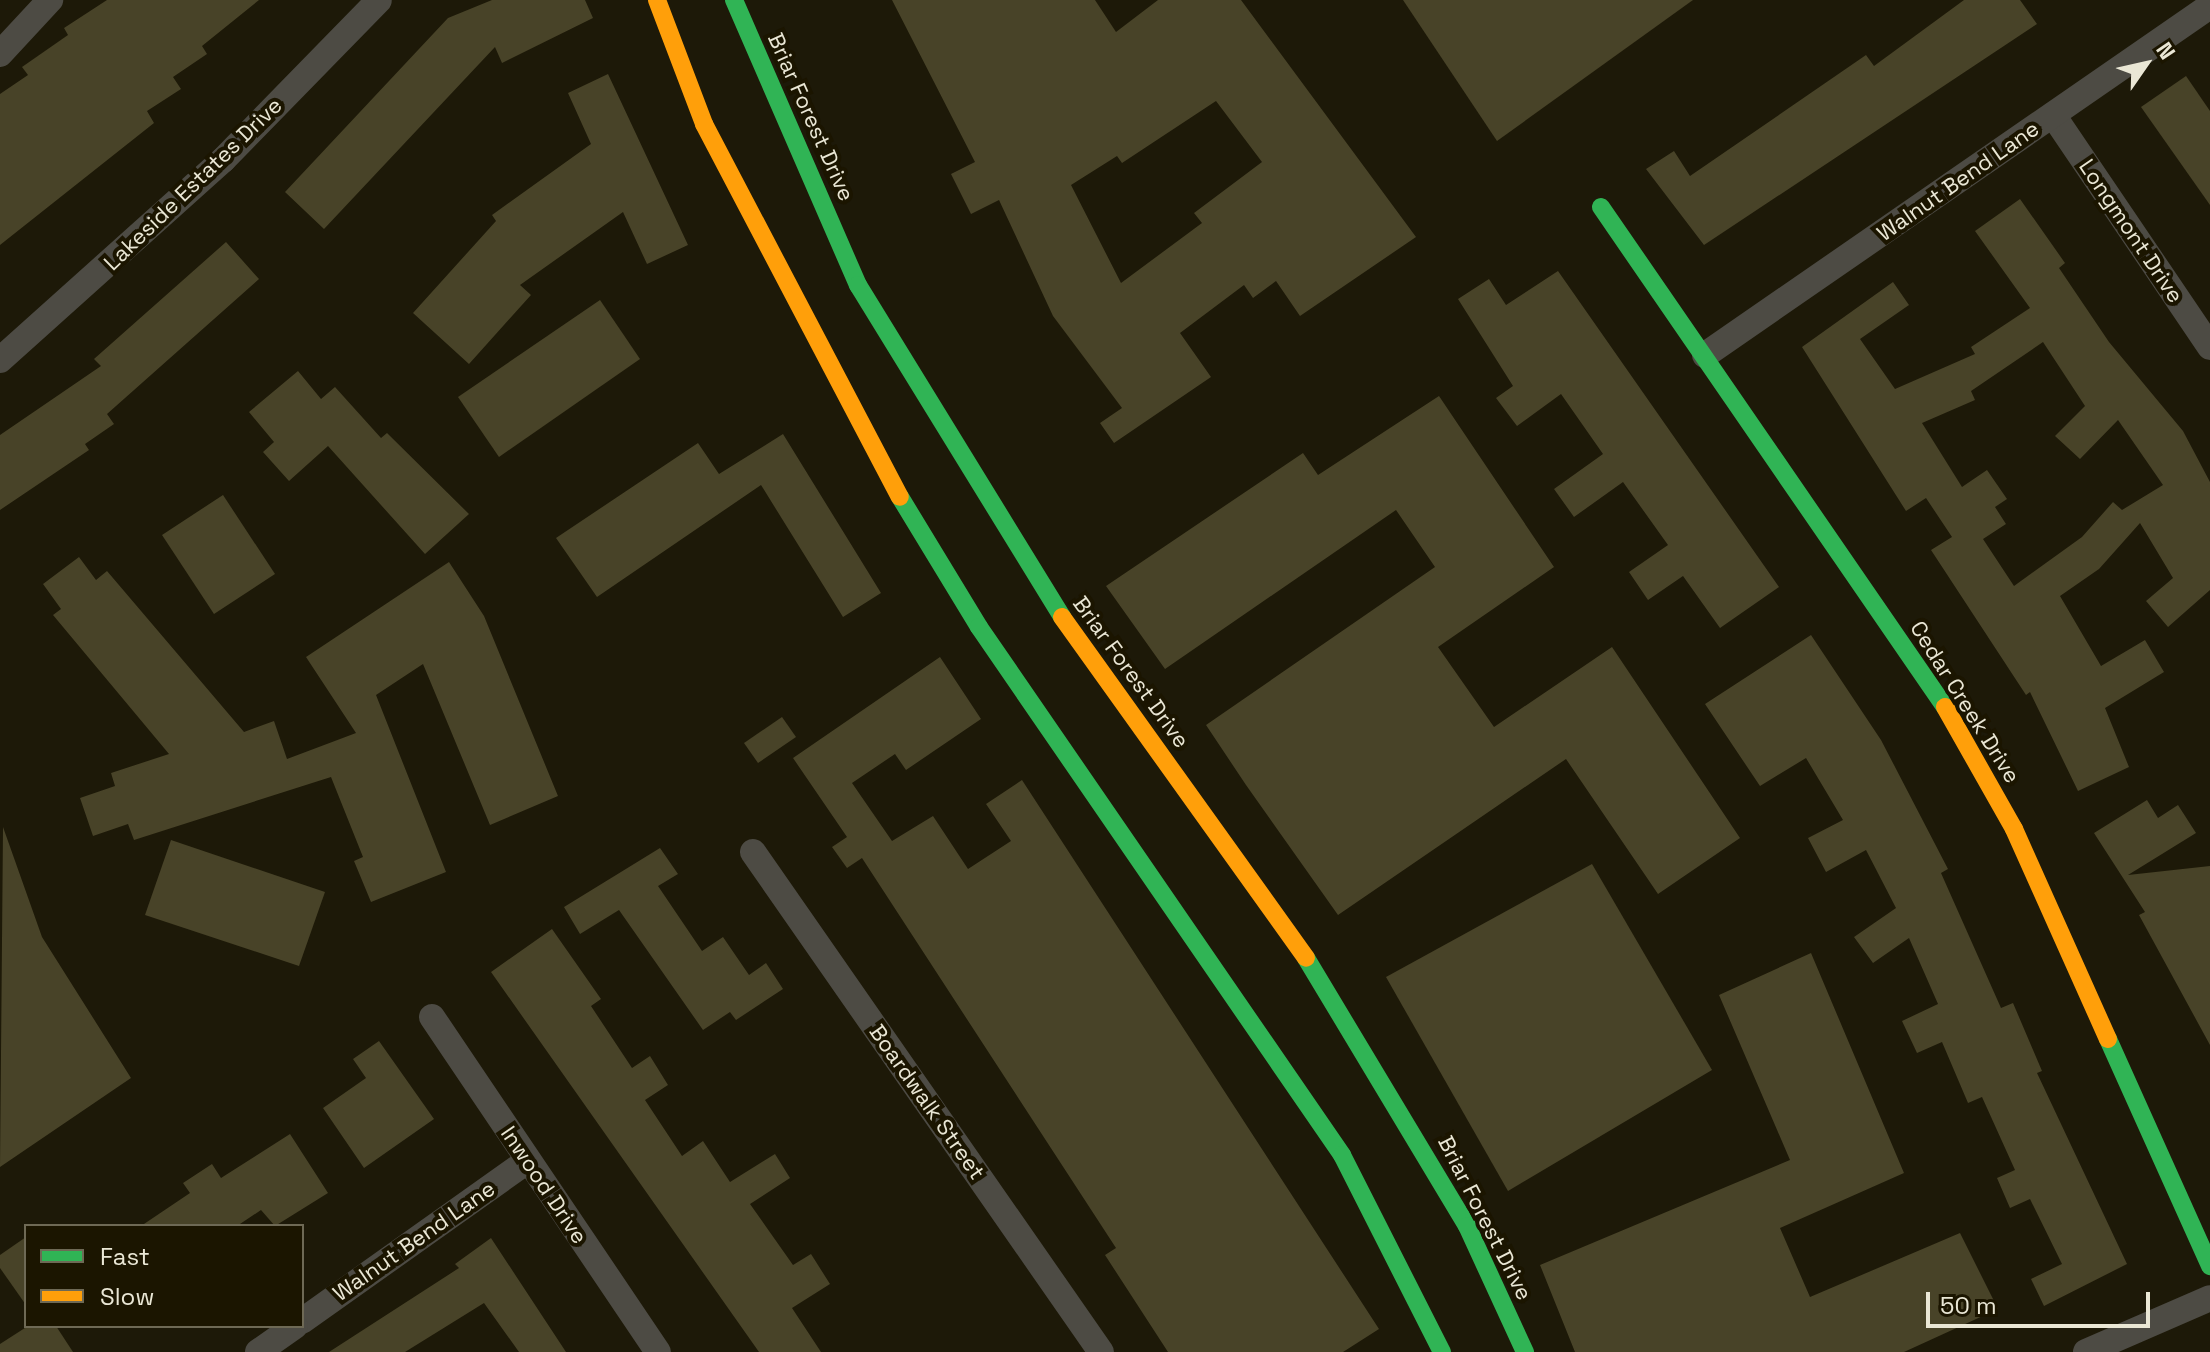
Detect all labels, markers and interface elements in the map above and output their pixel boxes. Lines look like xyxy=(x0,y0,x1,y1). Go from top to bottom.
north arrow xyxy=(2106,24,2186,104)
street label: Briar Forest Drive xyxy=(762,29,860,205)
text: N xyxy=(2150,37,2182,65)
street label: Lakeside Estates Drive xyxy=(99,92,287,276)
street label: Walnut Bend Lane xyxy=(1872,115,2044,247)
street label: Longmont Drive xyxy=(2073,154,2189,308)
street label: Briar Forest Drive xyxy=(1067,591,1195,753)
street label: Cedar Creek Drive xyxy=(1904,616,2026,788)
street label: Boardwalk Street xyxy=(864,1019,990,1185)
street label: Inwood Drive xyxy=(495,1121,593,1249)
street label: Briar Forest Drive xyxy=(1432,1131,1538,1305)
street label: Walnut Bend Lane xyxy=(328,1175,500,1307)
legend xyxy=(24,1224,304,1328)
text: Fast xyxy=(100,1241,150,1272)
scale bar xyxy=(1930,1276,2154,1326)
text: Slow xyxy=(100,1281,154,1312)
text: 50 m xyxy=(1940,1290,1997,1321)

